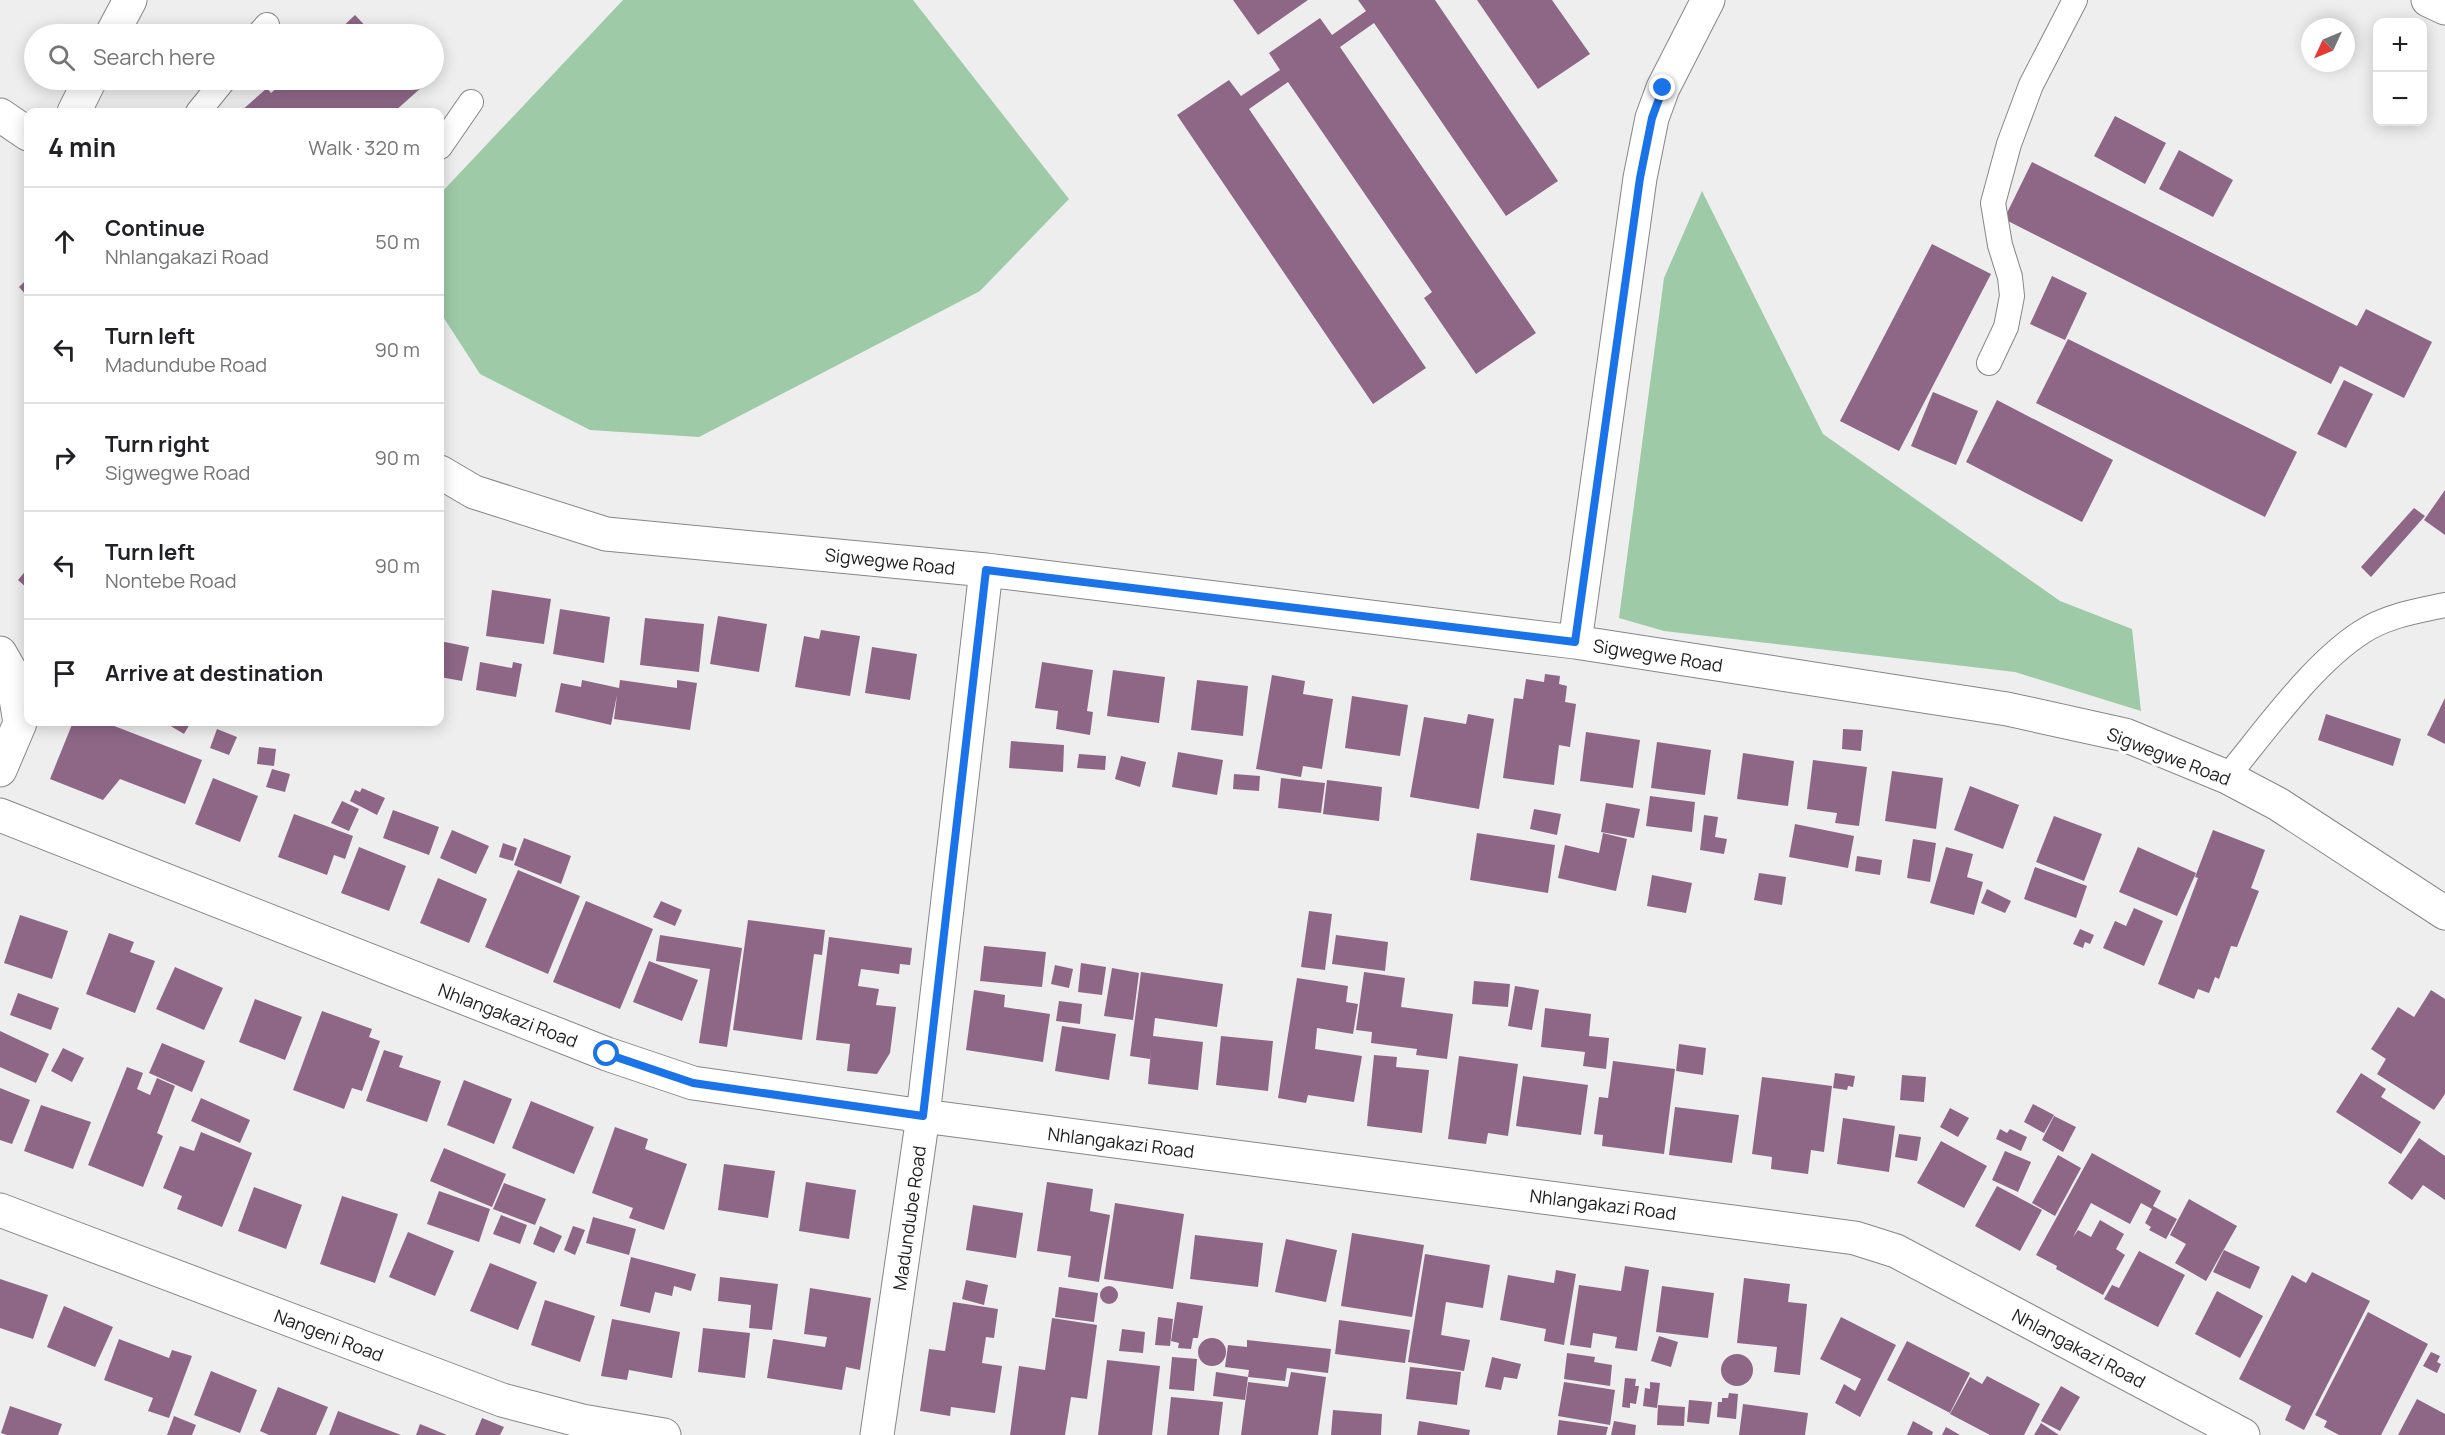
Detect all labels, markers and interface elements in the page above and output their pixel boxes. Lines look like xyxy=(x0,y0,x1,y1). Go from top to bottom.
north arrow xyxy=(2301,18,2355,72)
map controls xyxy=(2373,18,2427,126)
button: + xyxy=(2373,18,2427,72)
search box xyxy=(24,24,444,90)
icon: search xyxy=(45,41,78,74)
text: Search here xyxy=(93,42,215,72)
button: − xyxy=(2373,72,2427,126)
route end xyxy=(1649,74,1675,100)
text: 4 min xyxy=(48,129,116,165)
text: Walk · 320 m xyxy=(308,134,420,161)
text: Continue xyxy=(105,213,205,243)
icon: ahead xyxy=(48,225,81,258)
text: 50 m xyxy=(375,228,420,255)
text: Nhlangakazi Road xyxy=(105,243,269,270)
text: Turn left xyxy=(105,321,195,351)
icon: left xyxy=(48,333,81,366)
text: 90 m xyxy=(374,336,420,363)
text: Madundube Road xyxy=(105,351,267,378)
text: Turn right xyxy=(105,429,210,459)
icon: right xyxy=(48,441,81,474)
text: 90 m xyxy=(374,444,420,471)
text: Sigwegwe Road xyxy=(105,459,250,486)
text: Turn left xyxy=(105,537,195,567)
street label: Sigwegwe Road xyxy=(824,542,956,580)
icon: left xyxy=(48,549,81,582)
text: 90 m xyxy=(374,552,420,579)
text: Nontebe Road xyxy=(105,567,237,594)
street label: Sigwegwe Road xyxy=(1592,633,1724,677)
icon: arrive xyxy=(48,657,81,690)
text: Arrive at destination xyxy=(105,658,323,688)
street label: Sigwegwe Road xyxy=(2104,721,2234,791)
street label: Nhlangakazi Road xyxy=(435,977,581,1053)
route start xyxy=(593,1040,619,1066)
street label: Nhlangakazi Road xyxy=(1046,1121,1196,1163)
street label: Madundube Road xyxy=(887,1144,931,1292)
street label: Nhlangakazi Road xyxy=(1528,1183,1678,1225)
street label: Nangeni Road xyxy=(271,1303,387,1367)
street label: Nhlangakazi Road xyxy=(2008,1303,2150,1393)

